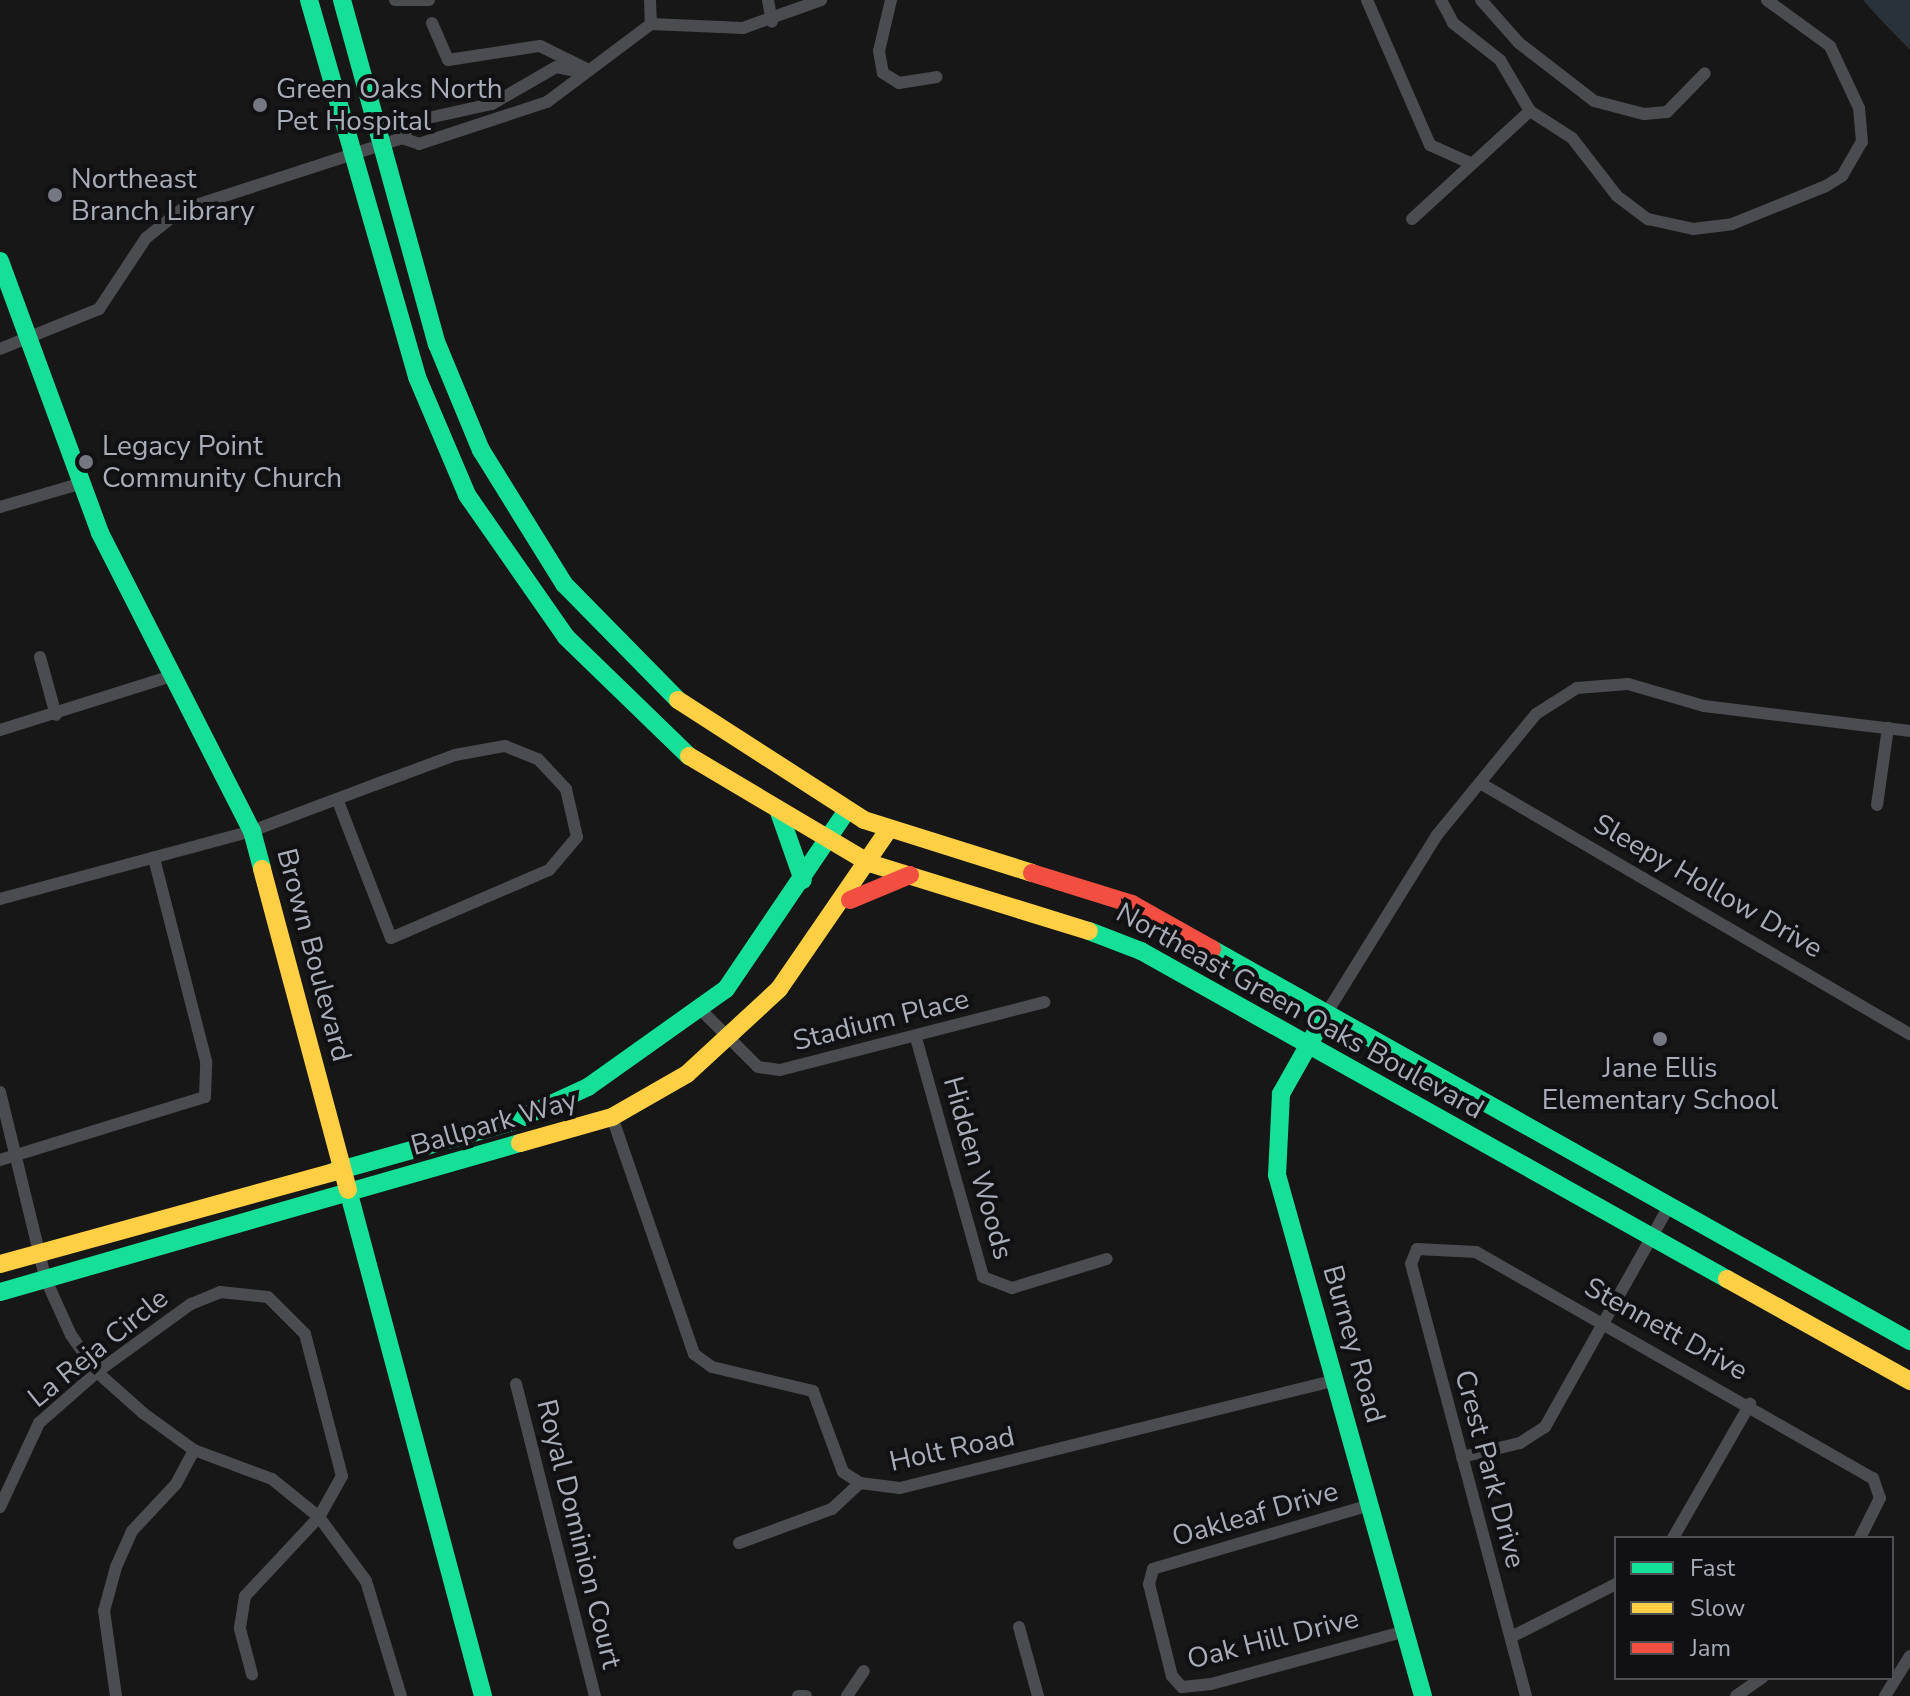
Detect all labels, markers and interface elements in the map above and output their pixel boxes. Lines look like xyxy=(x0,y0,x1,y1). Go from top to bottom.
place label: Green Oaks North Pet Hospital xyxy=(276,72,503,138)
marker: Green Oaks North Pet Hospital xyxy=(251,96,269,114)
place label: Northeast Branch Library xyxy=(71,162,255,228)
marker: Northeast Branch Library xyxy=(46,186,64,204)
place label: Legacy Point Community Church xyxy=(102,429,342,495)
marker: Legacy Point Community Church xyxy=(77,453,95,471)
street label: Sleepy Hollow Drive xyxy=(1588,807,1828,965)
street label: Brown Boulevard xyxy=(269,845,359,1065)
street label: Northeast Green Oaks Boulevard xyxy=(1110,896,1490,1126)
street label: Stadium Place xyxy=(790,982,972,1058)
marker: Jane Ellis Elementary School xyxy=(1651,1030,1669,1048)
place label: Jane Ellis Elementary School xyxy=(1542,1051,1778,1117)
street label: Hidden Woods xyxy=(936,1073,1020,1263)
street label: Ballpark Way xyxy=(407,1083,581,1163)
street label: Burney Road xyxy=(1316,1262,1392,1426)
street label: Stennett Drive xyxy=(1579,1270,1753,1388)
street label: La Reja Circle xyxy=(21,1281,175,1415)
street label: Crest Park Drive xyxy=(1447,1366,1533,1572)
street label: Royal Dominion Court xyxy=(529,1396,629,1672)
street label: Holt Road xyxy=(886,1419,1018,1479)
street label: Oakleaf Drive xyxy=(1168,1474,1342,1554)
legend xyxy=(1614,1536,1894,1680)
text: Fast xyxy=(1690,1552,1735,1584)
text: Slow xyxy=(1690,1592,1745,1624)
street label: Oak Hill Drive xyxy=(1184,1601,1362,1677)
text: Jam xyxy=(1690,1632,1731,1664)

